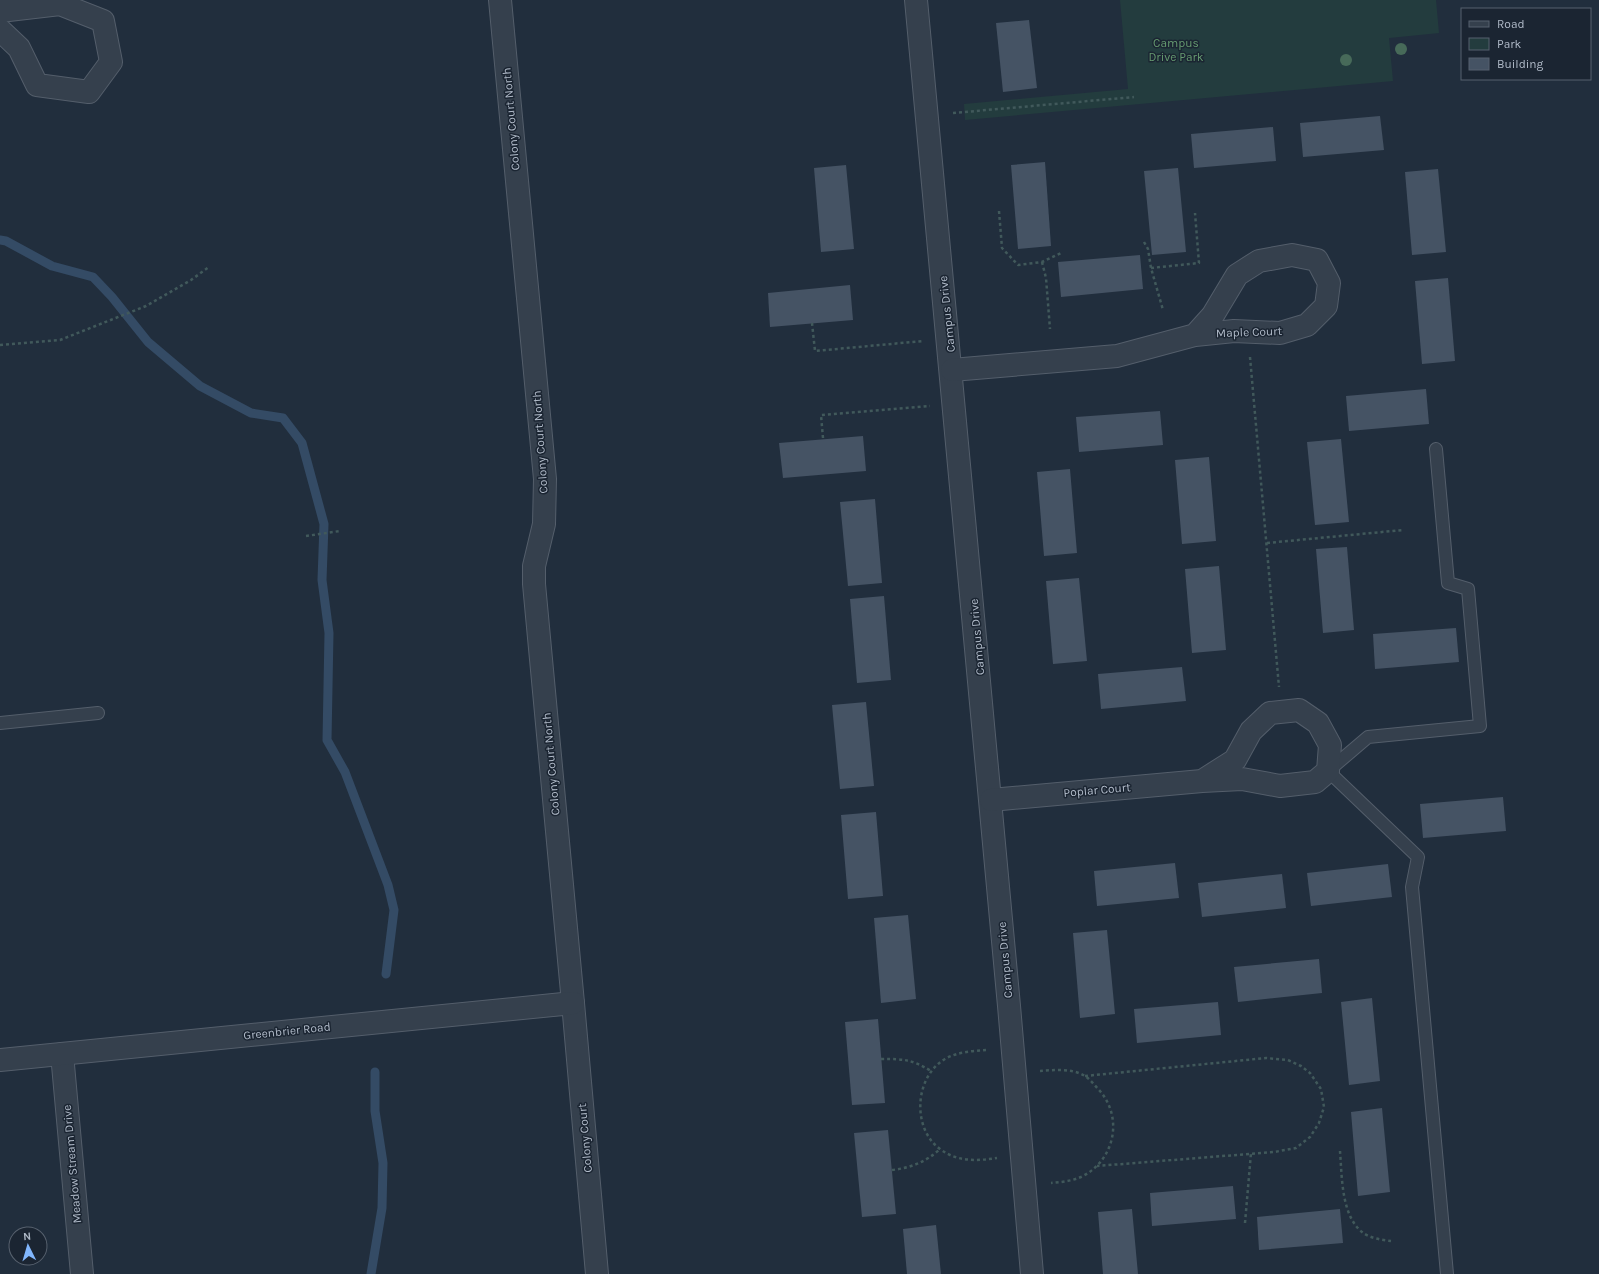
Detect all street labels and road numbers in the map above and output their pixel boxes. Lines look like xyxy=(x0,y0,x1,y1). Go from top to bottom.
street label: Colony Court North xyxy=(500,67,522,171)
street label: Campus Drive xyxy=(936,275,958,353)
street label: Maple Court xyxy=(1216,324,1283,340)
street label: Colony Court North xyxy=(529,390,551,494)
street label: Campus Drive xyxy=(967,598,987,676)
street label: Colony Court North xyxy=(540,712,562,816)
street label: Poplar Court xyxy=(1063,780,1132,800)
street label: Campus Drive xyxy=(995,921,1015,999)
street label: Greenbrier Road xyxy=(243,1019,331,1043)
street label: Colony Court xyxy=(575,1102,595,1173)
street label: Meadow Stream Drive xyxy=(60,1104,84,1224)

